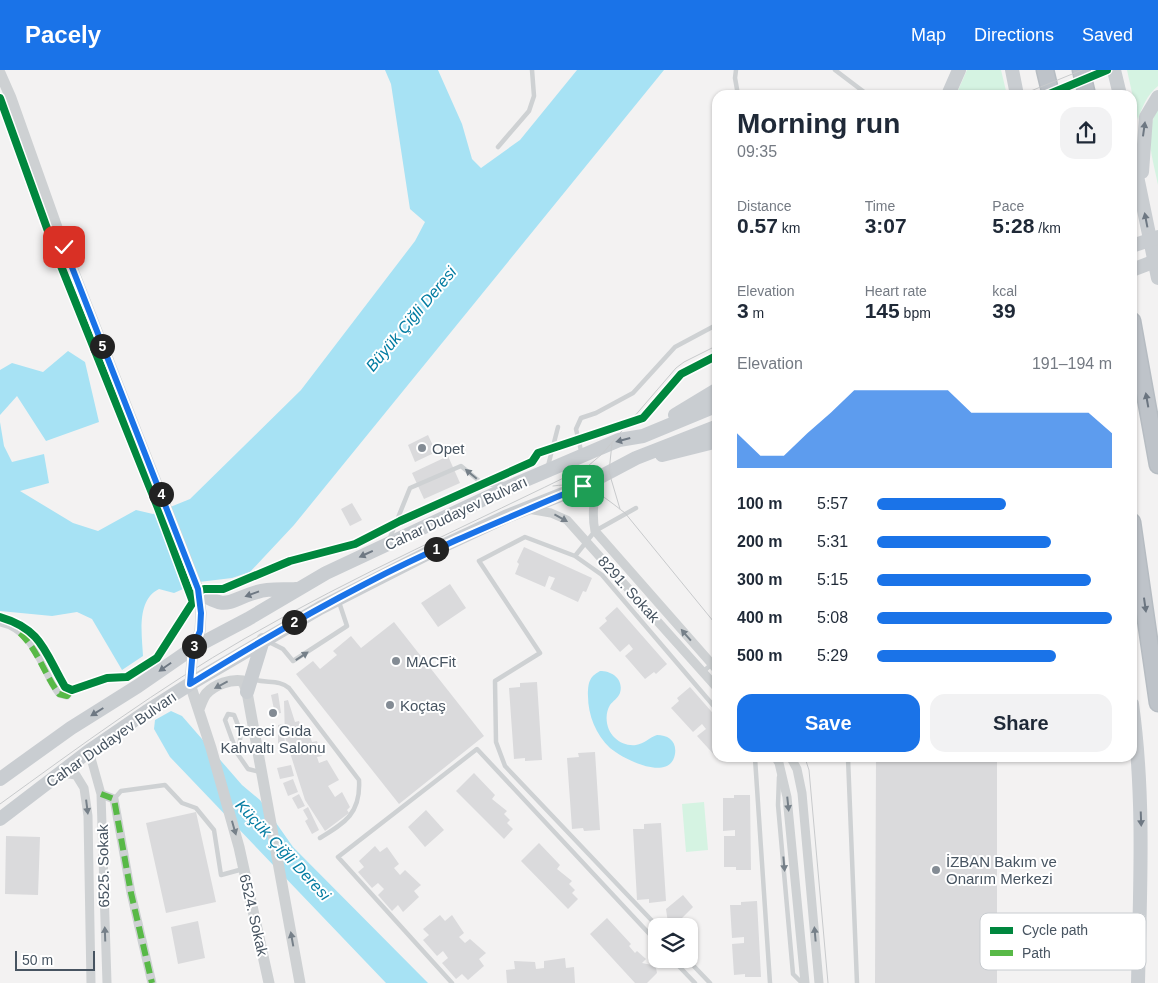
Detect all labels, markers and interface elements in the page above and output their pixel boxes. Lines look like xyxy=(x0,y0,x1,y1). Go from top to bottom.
text: Pacely xyxy=(25,21,101,48)
text: Map xyxy=(911,25,946,45)
text: Directions xyxy=(974,25,1054,45)
text: Saved xyxy=(1082,25,1133,45)
button: share xyxy=(1060,107,1112,159)
text: Morning run xyxy=(737,108,900,139)
one-way arrow xyxy=(1141,121,1149,137)
text: 09:35 xyxy=(737,143,777,160)
text: Distance xyxy=(737,198,791,214)
text: Time xyxy=(865,198,895,214)
text: Pace xyxy=(992,198,1024,214)
one-way arrow xyxy=(1142,211,1150,227)
text: 0.57 xyxy=(737,214,778,237)
text: 3:07 xyxy=(865,214,907,237)
text: 5:28 xyxy=(992,214,1034,237)
text: km xyxy=(778,220,800,236)
text: /km xyxy=(1034,220,1061,236)
pin xyxy=(43,226,85,268)
icon: check xyxy=(50,233,78,261)
water label: Büyük Çiğli Deresi xyxy=(362,263,460,375)
text: Elevation xyxy=(737,283,795,299)
text: Heart rate xyxy=(865,283,927,299)
text: kcal xyxy=(992,283,1017,299)
text: 3 xyxy=(737,299,749,322)
text: 145 xyxy=(865,299,900,322)
text: 39 xyxy=(992,299,1016,322)
text: m xyxy=(749,305,764,321)
text: bpm xyxy=(900,305,931,321)
pin: 5 xyxy=(90,334,114,358)
text: 5 xyxy=(99,338,106,354)
text: Elevation xyxy=(737,355,803,372)
text: 191–194 m xyxy=(1032,355,1112,372)
one-way arrow xyxy=(1142,392,1150,408)
one-way arrow xyxy=(615,436,630,444)
place label: Opet xyxy=(432,440,465,457)
marker: Opet xyxy=(416,442,428,454)
pin xyxy=(562,465,604,507)
one-way arrow xyxy=(465,469,478,480)
icon: arrive xyxy=(569,472,597,500)
street label: Cahar Dudayev Bulvarı xyxy=(382,473,530,553)
pin: 4 xyxy=(148,482,174,506)
text: 4 xyxy=(158,486,165,502)
text: 100 m xyxy=(737,495,782,512)
text: 5:57 xyxy=(817,495,848,512)
one-way arrow xyxy=(554,514,568,522)
text: 200 m xyxy=(737,533,782,550)
text: 5:31 xyxy=(817,533,848,550)
pin: 1 xyxy=(424,536,448,562)
text: 1 xyxy=(433,541,440,557)
one-way arrow xyxy=(359,551,373,559)
street label: 8291. Sokak xyxy=(595,552,664,626)
text: 300 m xyxy=(737,571,782,588)
text: 5:15 xyxy=(817,571,848,588)
one-way arrow xyxy=(244,591,259,598)
one-way arrow xyxy=(1141,597,1149,613)
text: 400 m xyxy=(737,609,782,626)
text: 5:08 xyxy=(817,609,848,626)
pin: 2 xyxy=(282,610,306,634)
text: 2 xyxy=(291,614,298,630)
one-way arrow xyxy=(680,628,691,641)
pin: 3 xyxy=(182,634,206,658)
text: 3 xyxy=(191,638,198,654)
text: 500 m xyxy=(737,647,782,664)
text: 5:29 xyxy=(817,647,848,664)
one-way arrow xyxy=(295,651,309,660)
place label: MACFit xyxy=(406,653,457,670)
marker: MACFit xyxy=(390,655,402,667)
one-way arrow xyxy=(159,662,172,672)
one-way arrow xyxy=(214,681,229,689)
street label: Cahar Dudayev Bulvarı xyxy=(43,688,179,790)
button: Save xyxy=(737,694,920,752)
button: Share xyxy=(930,694,1112,752)
place label: Koçtaş xyxy=(400,697,446,714)
marker: Koçtaş xyxy=(384,699,396,711)
one-way arrow xyxy=(90,707,103,716)
marker: Tereci Gıda Kahvaltı Salonu xyxy=(267,707,279,719)
place label: Tereci Gıda Kahvaltı Salonu xyxy=(220,722,326,756)
water label: Küçük Çiğli Deresi xyxy=(232,796,334,904)
one-way arrow xyxy=(784,796,792,812)
one-way arrow xyxy=(83,799,91,815)
one-way arrow xyxy=(1137,811,1145,827)
one-way arrow xyxy=(230,821,238,836)
street label: 6525. Sokak xyxy=(94,824,112,908)
place label: İZBAN Bakım ve Onarım Merkezi xyxy=(946,853,1057,887)
one-way arrow xyxy=(780,856,788,872)
marker: İZBAN Bakım ve Onarım Merkezi xyxy=(930,864,942,876)
street label: 6524. Sokak xyxy=(236,872,272,958)
legend xyxy=(980,913,1146,970)
map controls xyxy=(648,918,698,968)
button: layers xyxy=(648,918,698,968)
text: Cycle path xyxy=(1022,922,1088,938)
one-way arrow xyxy=(100,926,108,942)
one-way arrow xyxy=(811,926,819,942)
one-way arrow xyxy=(288,931,296,947)
text: Path xyxy=(1022,945,1051,961)
scale bar xyxy=(15,948,95,971)
text: 50 m xyxy=(22,952,53,968)

